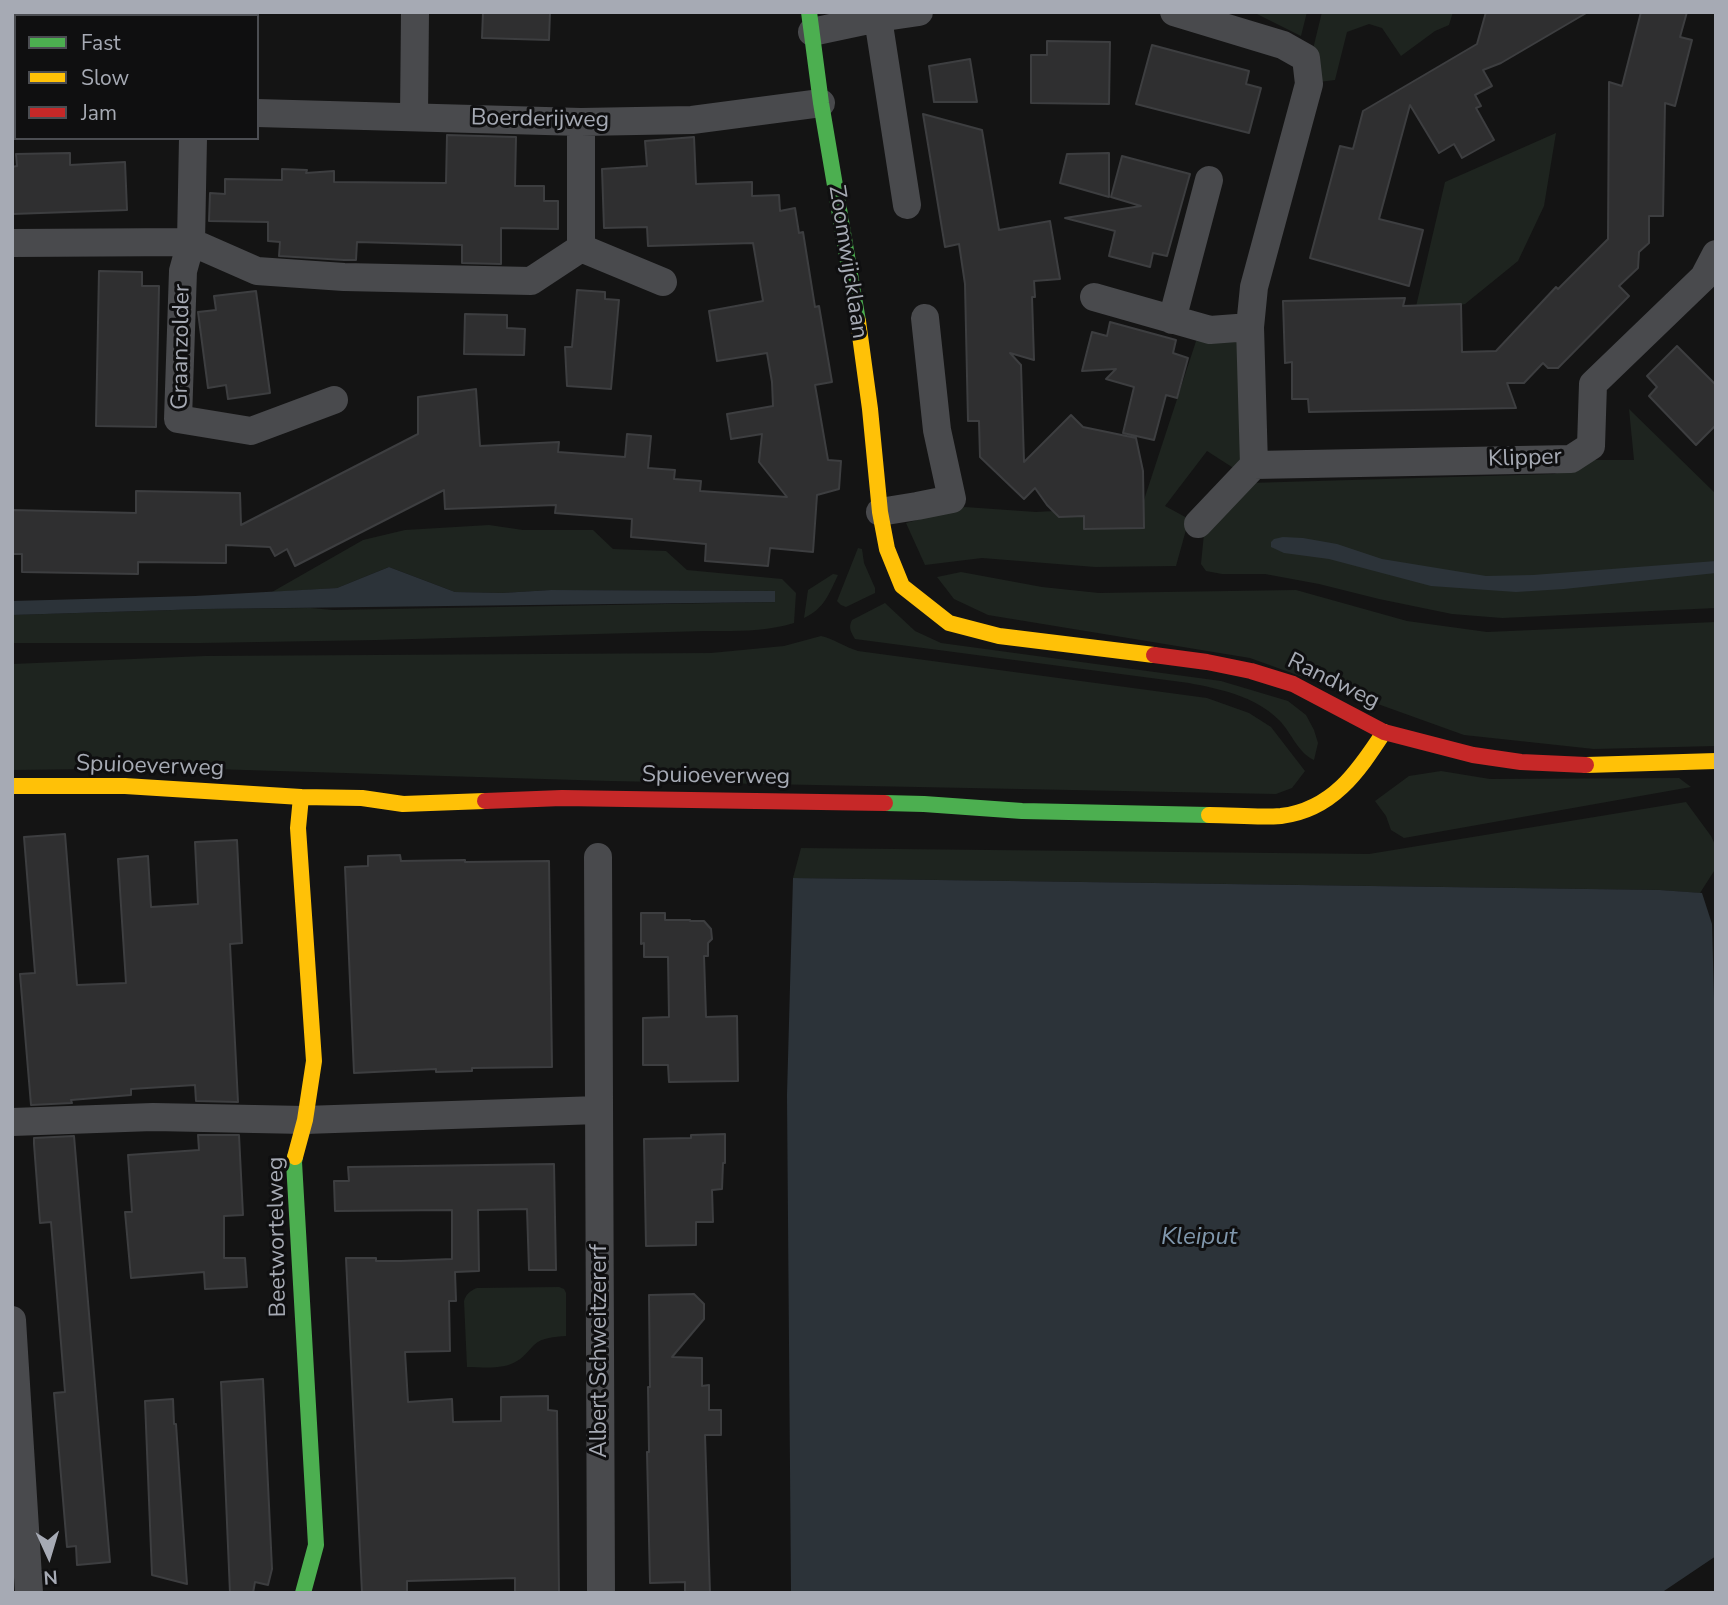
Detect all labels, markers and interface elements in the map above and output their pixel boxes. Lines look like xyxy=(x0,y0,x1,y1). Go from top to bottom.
legend xyxy=(14,14,259,140)
text: Fast xyxy=(81,29,121,57)
text: Slow xyxy=(81,64,129,92)
text: Jam xyxy=(81,99,117,127)
street label: Boerderijweg xyxy=(471,105,609,135)
street label: Zoomwijcklaan xyxy=(821,183,873,341)
street label: Graanzolder xyxy=(167,284,197,410)
street label: Klipper xyxy=(1488,444,1562,474)
street label: Randweg xyxy=(1283,648,1383,716)
street label: Spuioeverweg xyxy=(75,751,225,783)
street label: Spuioeverweg xyxy=(642,762,790,792)
street label: Beetwortelweg xyxy=(263,1156,293,1318)
water label: Kleiput xyxy=(1161,1224,1237,1252)
street label: Albert Schweitzererf xyxy=(586,1244,614,1458)
north arrow xyxy=(14,1521,84,1591)
text: N xyxy=(42,1563,58,1590)

